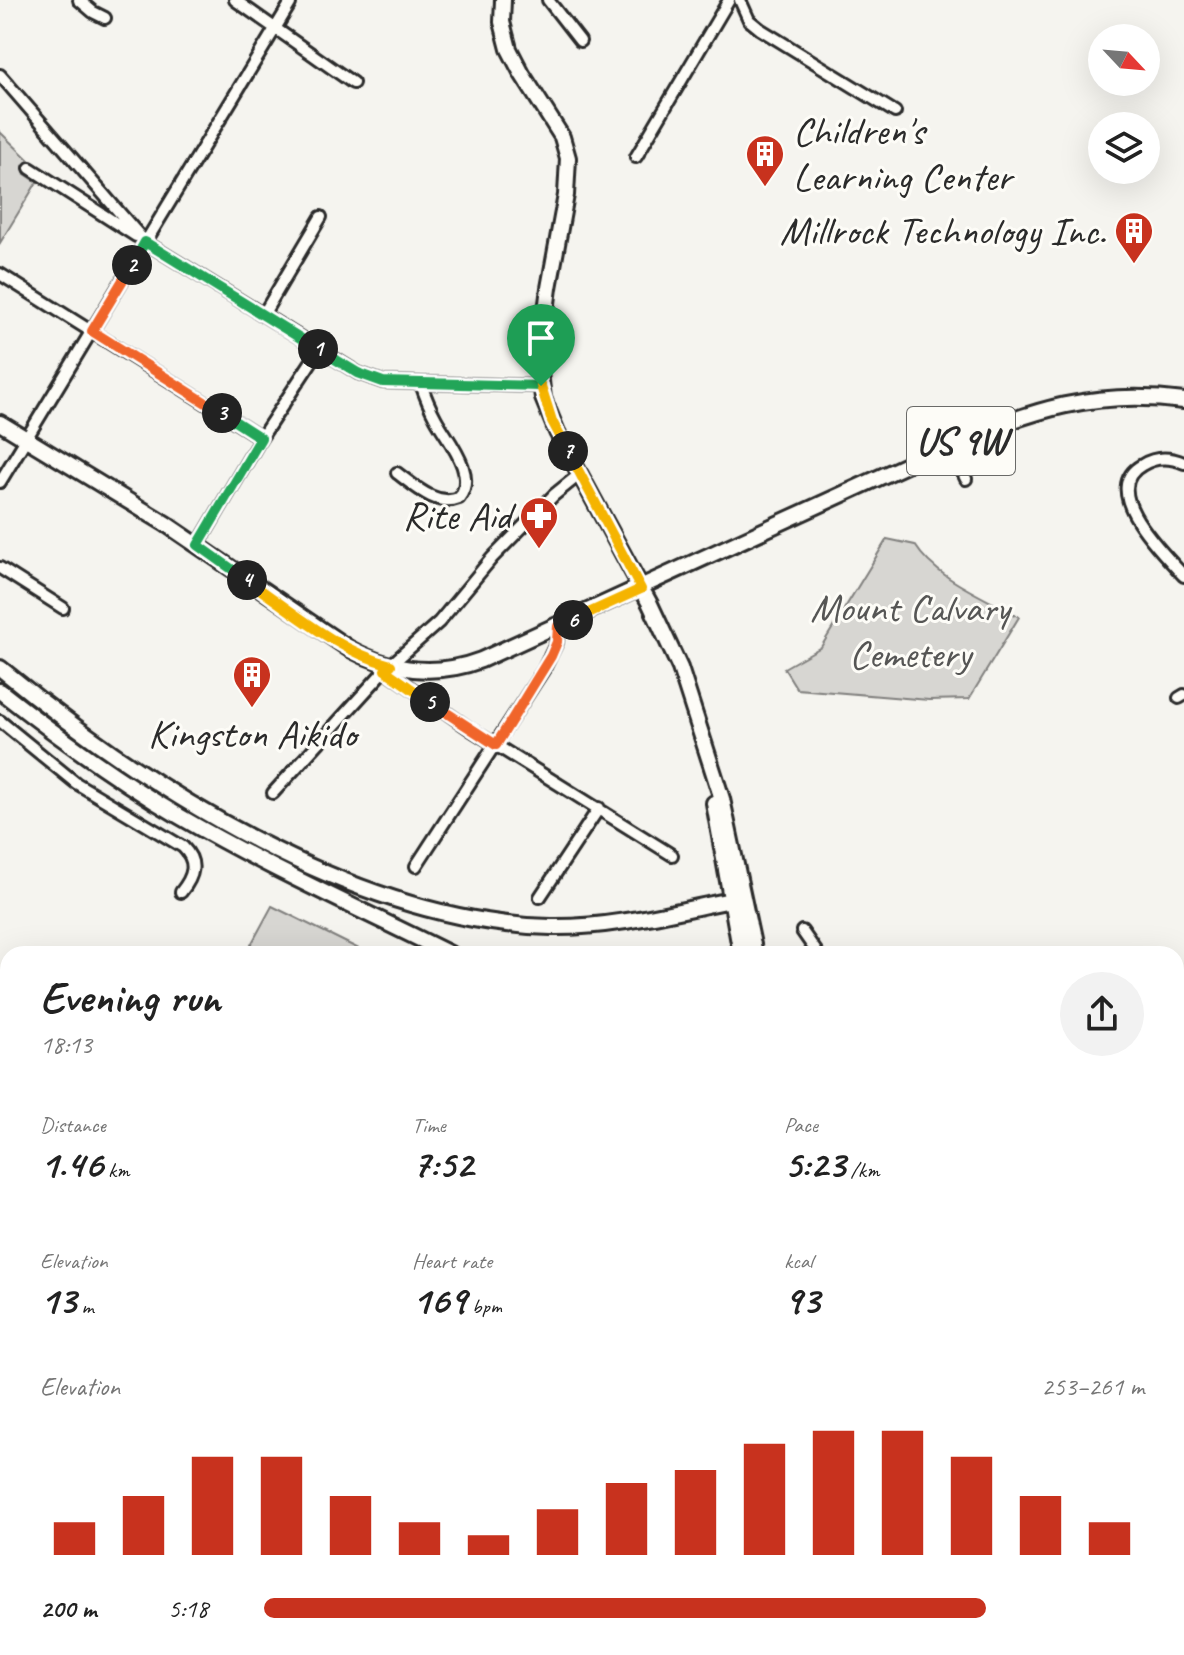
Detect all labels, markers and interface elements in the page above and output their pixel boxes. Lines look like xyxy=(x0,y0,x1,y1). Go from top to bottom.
north arrow xyxy=(1088,24,1160,96)
map controls xyxy=(1088,24,1160,184)
place label: Children's Learning Center xyxy=(793,106,1015,202)
button: layers xyxy=(1088,112,1160,184)
building icon: Children's Learning Center xyxy=(744,133,786,188)
place label: Millrock Technology Inc. xyxy=(780,206,1106,256)
building icon: Millrock Technology Inc. xyxy=(1113,210,1155,265)
pin: 2 xyxy=(112,245,152,285)
text: 2 xyxy=(127,251,137,279)
pin xyxy=(507,304,575,386)
icon: arrive xyxy=(519,316,563,360)
pin: 1 xyxy=(298,329,338,369)
text: 1 xyxy=(313,335,323,363)
pin: 3 xyxy=(202,393,242,433)
text: 3 xyxy=(217,399,227,427)
road number: US 9W xyxy=(907,407,1015,475)
pin: 7 xyxy=(548,431,588,471)
text: 7 xyxy=(563,437,573,465)
place label: Rite Aid xyxy=(403,491,517,541)
pharmacy icon: Rite Aid xyxy=(518,495,560,550)
pin: 4 xyxy=(227,560,267,600)
text: 4 xyxy=(242,566,252,594)
park label: Mount Calvary Cemetery xyxy=(810,583,1013,679)
pin: 6 xyxy=(553,600,593,640)
text: 6 xyxy=(568,606,578,634)
building icon: Kingston Aikido xyxy=(231,654,273,709)
pin: 5 xyxy=(410,682,450,722)
text: 5 xyxy=(425,688,435,716)
place label: Kingston Aikido xyxy=(148,709,360,759)
text: Evening run xyxy=(40,970,220,1025)
button: share xyxy=(1060,972,1144,1056)
text: 18:13 xyxy=(40,1028,92,1061)
text: Distance xyxy=(40,1111,106,1139)
text: Time xyxy=(412,1111,446,1139)
text: Pace xyxy=(784,1111,818,1139)
text: 1.46 xyxy=(40,1139,103,1189)
text: 7:52 xyxy=(412,1139,473,1189)
text: 5:23 xyxy=(784,1139,845,1189)
text: km xyxy=(103,1156,130,1184)
text: /km xyxy=(845,1156,879,1184)
text: Elevation xyxy=(40,1247,108,1275)
text: Heart rate xyxy=(412,1247,492,1275)
text: kcal xyxy=(784,1247,813,1275)
text: 13 xyxy=(40,1275,76,1325)
text: 169 xyxy=(412,1275,466,1325)
text: 93 xyxy=(784,1275,820,1325)
text: m xyxy=(76,1292,94,1320)
text: bpm xyxy=(466,1292,502,1320)
text: Elevation xyxy=(40,1370,120,1403)
text: 253–261 m xyxy=(1041,1370,1144,1403)
text: 200 m xyxy=(40,1592,96,1625)
text: 5:18 xyxy=(168,1592,208,1625)

